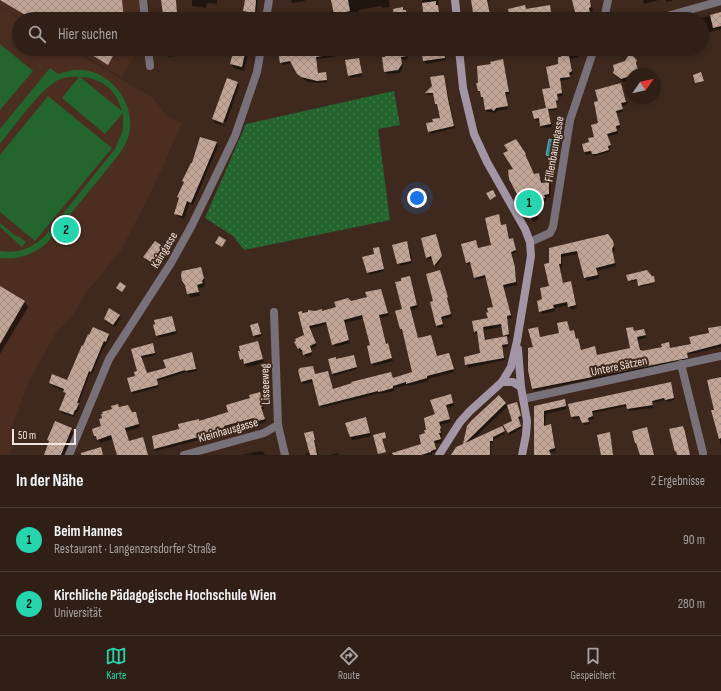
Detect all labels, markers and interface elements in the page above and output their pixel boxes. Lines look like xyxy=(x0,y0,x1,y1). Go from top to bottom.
search box xyxy=(12,12,709,56)
icon: search xyxy=(26,23,48,45)
text: Hier suchen xyxy=(58,25,118,44)
north arrow xyxy=(625,68,661,104)
street label: Fillenbaumgasse xyxy=(541,115,568,183)
your location xyxy=(407,188,427,208)
pin: 1 xyxy=(516,188,542,218)
pin: 2 xyxy=(53,215,79,245)
street label: Kaingasse xyxy=(148,229,181,271)
street label: Untere Sätzen xyxy=(590,353,649,380)
street label: Lisseeweg xyxy=(257,363,274,405)
street label: Kleinhausgasse xyxy=(197,415,260,446)
scale bar xyxy=(12,427,76,446)
text: 50 m xyxy=(18,429,36,442)
text: In der Nähe xyxy=(16,471,83,491)
text: 2 Ergebnisse xyxy=(651,473,705,489)
text: Beim Hannes xyxy=(54,522,123,541)
text: 1 xyxy=(26,532,32,548)
text: 90 m xyxy=(683,532,705,548)
text: Restaurant · Langenzersdorfer Straße xyxy=(54,541,216,557)
text: Kirchliche Pädagogische Hochschule Wien xyxy=(54,586,276,605)
text: 2 xyxy=(26,596,32,612)
text: 280 m xyxy=(678,596,705,612)
text: Universität xyxy=(54,605,102,621)
tab: Karte xyxy=(105,645,127,682)
tab: Route xyxy=(338,645,360,682)
tab: Gespeichert xyxy=(571,645,616,682)

